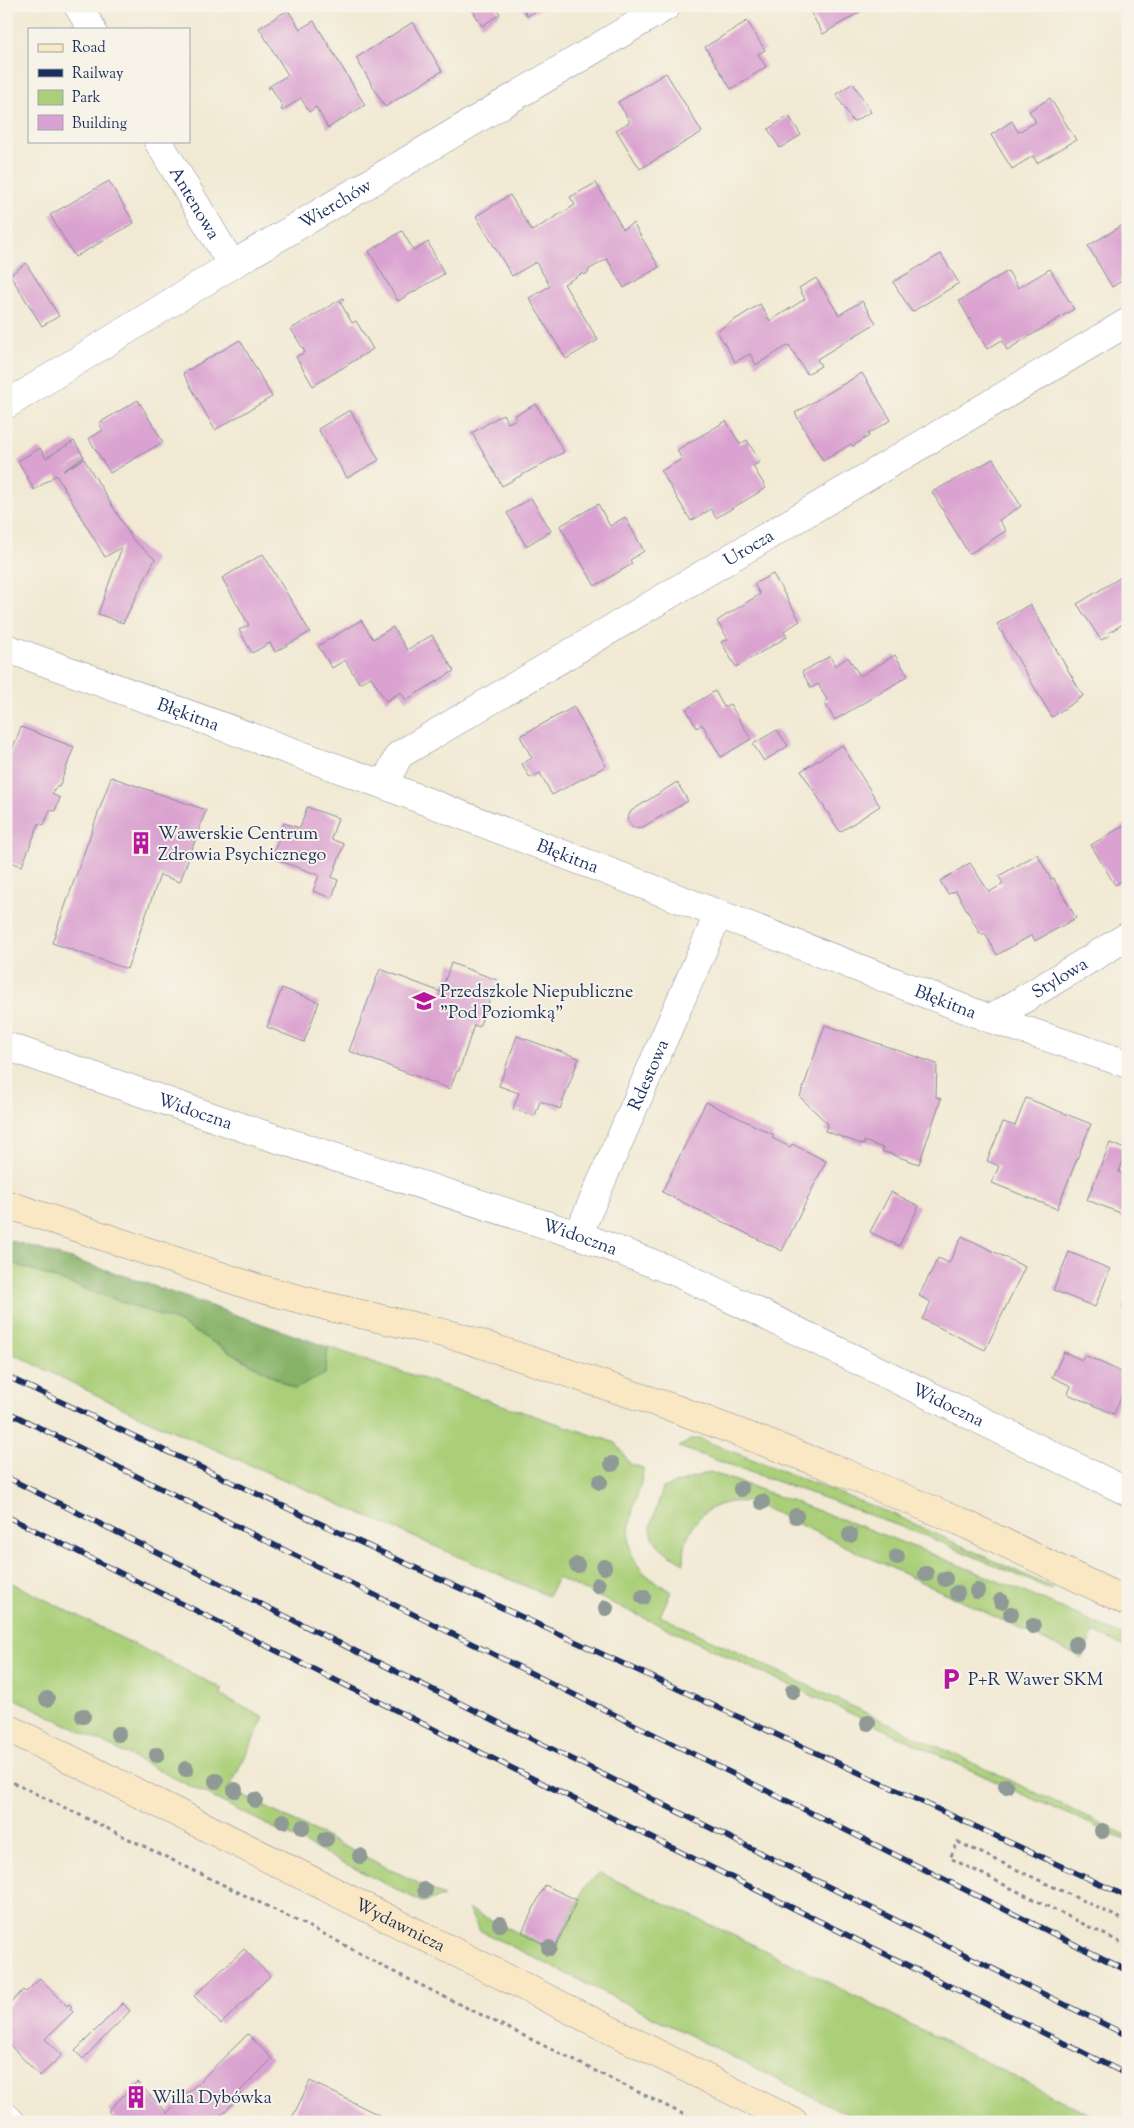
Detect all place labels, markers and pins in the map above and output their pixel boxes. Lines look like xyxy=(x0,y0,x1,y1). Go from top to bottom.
place label: Wawerskie Centrum Zdrowia Psychicznego xyxy=(158,822,327,869)
building icon: Wawerskie Centrum Zdrowia Psychicznego xyxy=(128,830,154,856)
place label: Przedszkole Niepubliczne "Pod Poziomką" xyxy=(440,980,633,1027)
school or university icon: Przedszkole Niepubliczne "Pod Poziomką" xyxy=(411,988,437,1014)
parking icon: P+R Wawer SKM xyxy=(938,1666,964,1692)
place label: P+R Wawer SKM xyxy=(968,1668,1104,1694)
building icon: Willa Dybówka xyxy=(123,2084,149,2110)
place label: Willa Dybówka xyxy=(152,2086,272,2112)

